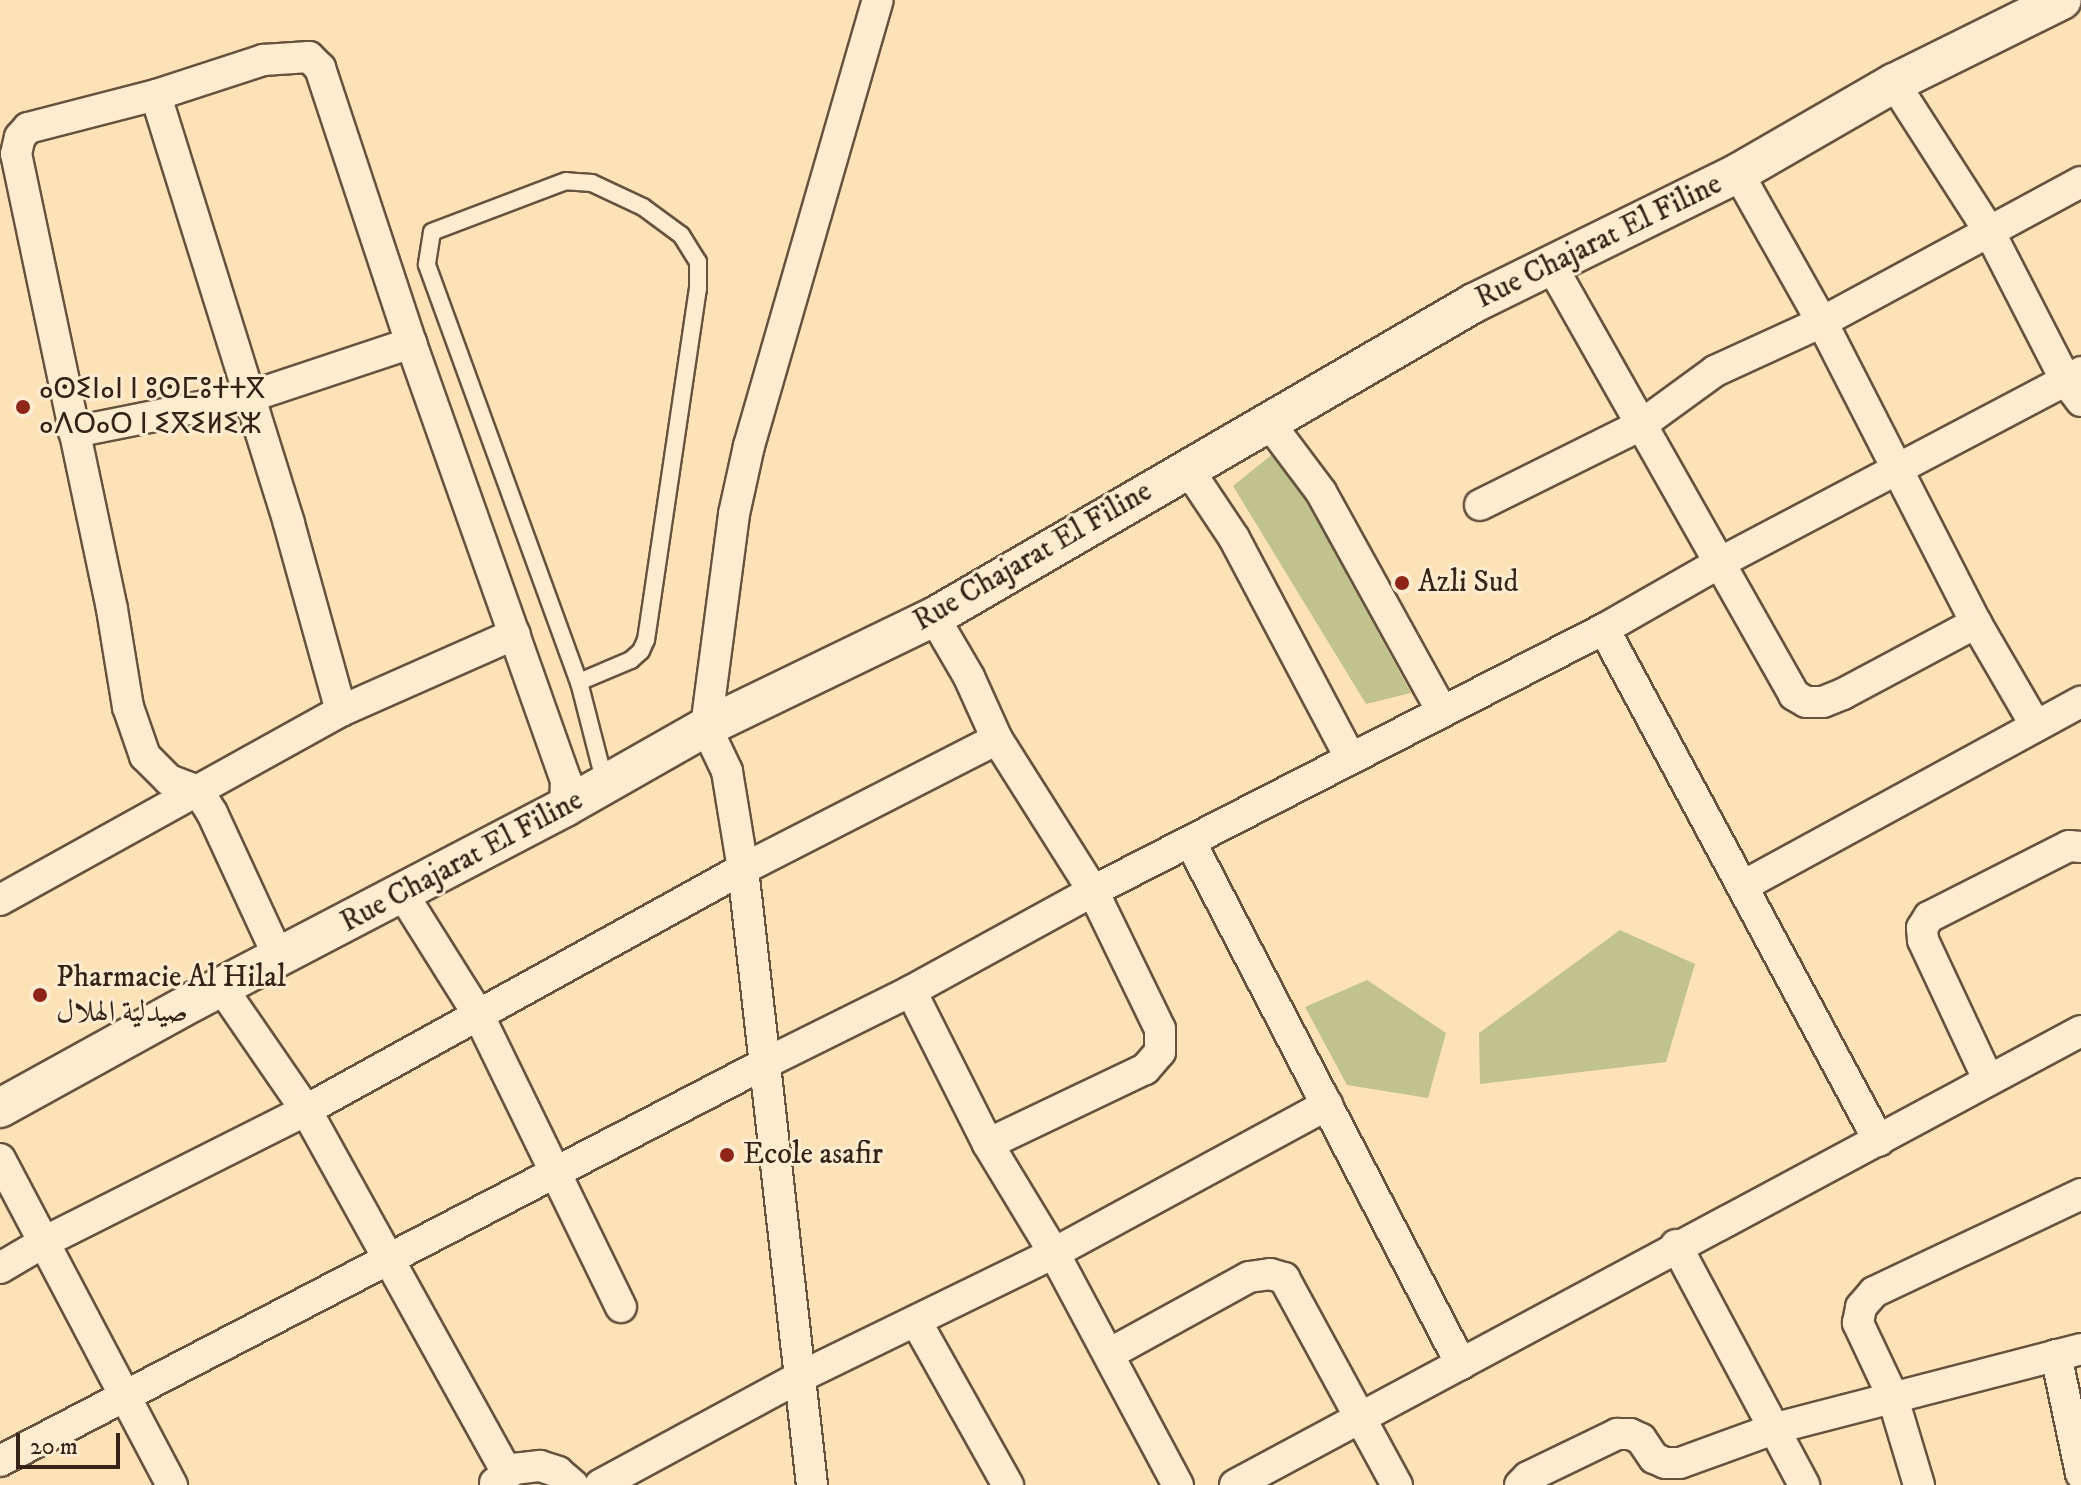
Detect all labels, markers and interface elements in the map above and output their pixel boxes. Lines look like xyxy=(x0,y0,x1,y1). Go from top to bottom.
street label: Rue Chajarat El Filine xyxy=(1470,167,1728,317)
place label: ⴰⵙⵉⵏⴰⵏ ⵏ ⵓⵙⵎⵓⵜⵜⴳ ⴰⴷⵔⴰⵔ ⵏ ⵉⴳⵉⵍⵉⵣ xyxy=(39,372,265,442)
marker: ⴰⵙⵉⵏⴰⵏ ⵏ ⵓⵙⵎⵓⵜⵜⴳ ⴰⴷⵔⴰⵔ ⵏ ⵉⴳⵉⵍⵉⵣ xyxy=(14,398,32,416)
street label: Rue Chajarat El Filine xyxy=(907,474,1159,640)
place label: Azli Sud xyxy=(1418,565,1518,601)
marker: Azli Sud xyxy=(1393,574,1411,592)
street label: Rue Chajarat El Filine xyxy=(335,783,589,941)
place label: Pharmacie Al Hilal صيدلية الهلال xyxy=(56,960,286,1030)
marker: Pharmacie Al Hilal صيدلية الهلال xyxy=(31,986,49,1004)
place label: Ecole asafir xyxy=(743,1137,883,1173)
marker: Ecole asafir xyxy=(718,1146,736,1164)
scale bar xyxy=(20,1417,124,1467)
text: 20 m xyxy=(30,1432,78,1462)

